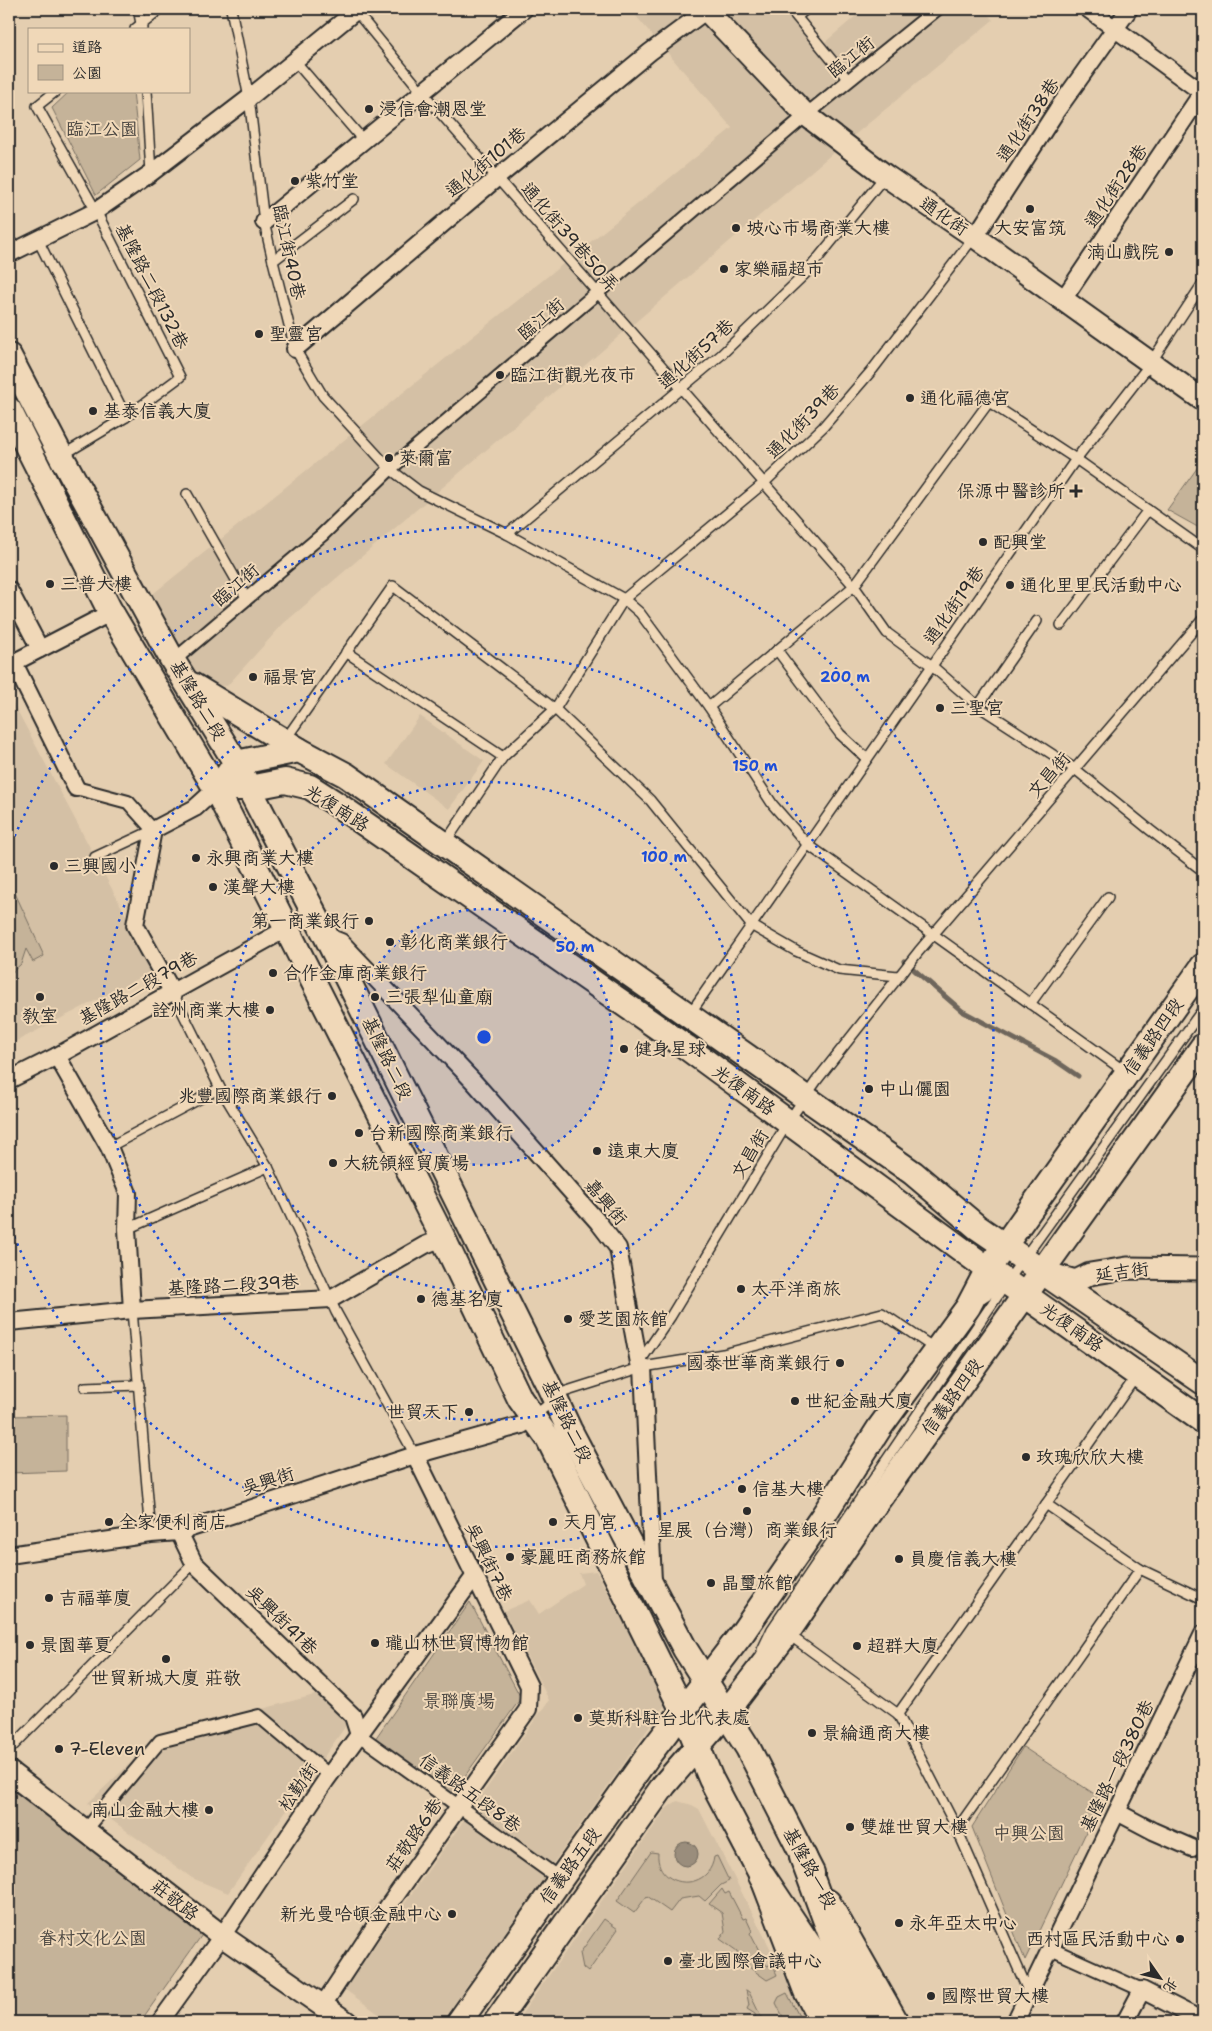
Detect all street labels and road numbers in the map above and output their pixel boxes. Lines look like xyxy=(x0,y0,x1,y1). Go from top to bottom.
street label: 臨江街 xyxy=(822,31,880,83)
street label: 通化街38巷 xyxy=(991,73,1065,167)
street label: 通化街101巷 xyxy=(441,121,531,203)
street label: 通化街28巷 xyxy=(1079,139,1153,233)
street label: 通化街39巷50弄 xyxy=(516,177,624,297)
street label: 通化街 xyxy=(915,191,973,241)
street label: 臨江街40巷 xyxy=(267,202,311,302)
street label: 基隆路二段132巷 xyxy=(110,219,194,353)
street label: 臨江街 xyxy=(513,292,569,346)
street label: 通化街57巷 xyxy=(653,313,739,395)
street label: 通化街39巷 xyxy=(761,378,845,464)
street label: 臨江街 xyxy=(208,558,264,612)
street label: 通化街19巷 xyxy=(918,561,990,649)
street label: 基隆路二段 xyxy=(165,655,231,745)
street label: 文昌街 xyxy=(1022,747,1076,803)
street label: 光復南路 xyxy=(300,779,374,837)
street label: 基隆路二段79巷 xyxy=(74,945,202,1031)
street label: 信義路四段 xyxy=(1117,993,1189,1081)
street label: 基隆路二段 xyxy=(356,1012,418,1104)
street label: 光復南路 xyxy=(708,1059,780,1121)
street label: 文昌街 xyxy=(726,1125,774,1183)
street label: 嘉興街 xyxy=(579,1174,633,1230)
street label: 延吉街 xyxy=(1094,1257,1150,1287)
street label: 基隆路二段39巷 xyxy=(166,1270,300,1300)
street label: 光復南路 xyxy=(1036,1297,1108,1357)
street label: 信義路四段 xyxy=(916,1354,988,1440)
street label: 基隆路二段 xyxy=(536,1375,598,1467)
street label: 吳興街 xyxy=(239,1461,297,1501)
street label: 吳興街7巷 xyxy=(460,1519,518,1605)
street label: 吳興街41巷 xyxy=(241,1580,323,1660)
street label: 基隆路一段380巷 xyxy=(1074,1696,1160,1836)
street label: 信義路五段8巷 xyxy=(414,1748,526,1838)
street label: 松勤街 xyxy=(273,1758,323,1816)
street label: 莊敬路6巷 xyxy=(380,1793,448,1877)
street label: 信義路五段 xyxy=(534,1823,606,1909)
street label: 基隆路一段 xyxy=(778,1823,842,1913)
street label: 莊敬路 xyxy=(146,1874,204,1926)

